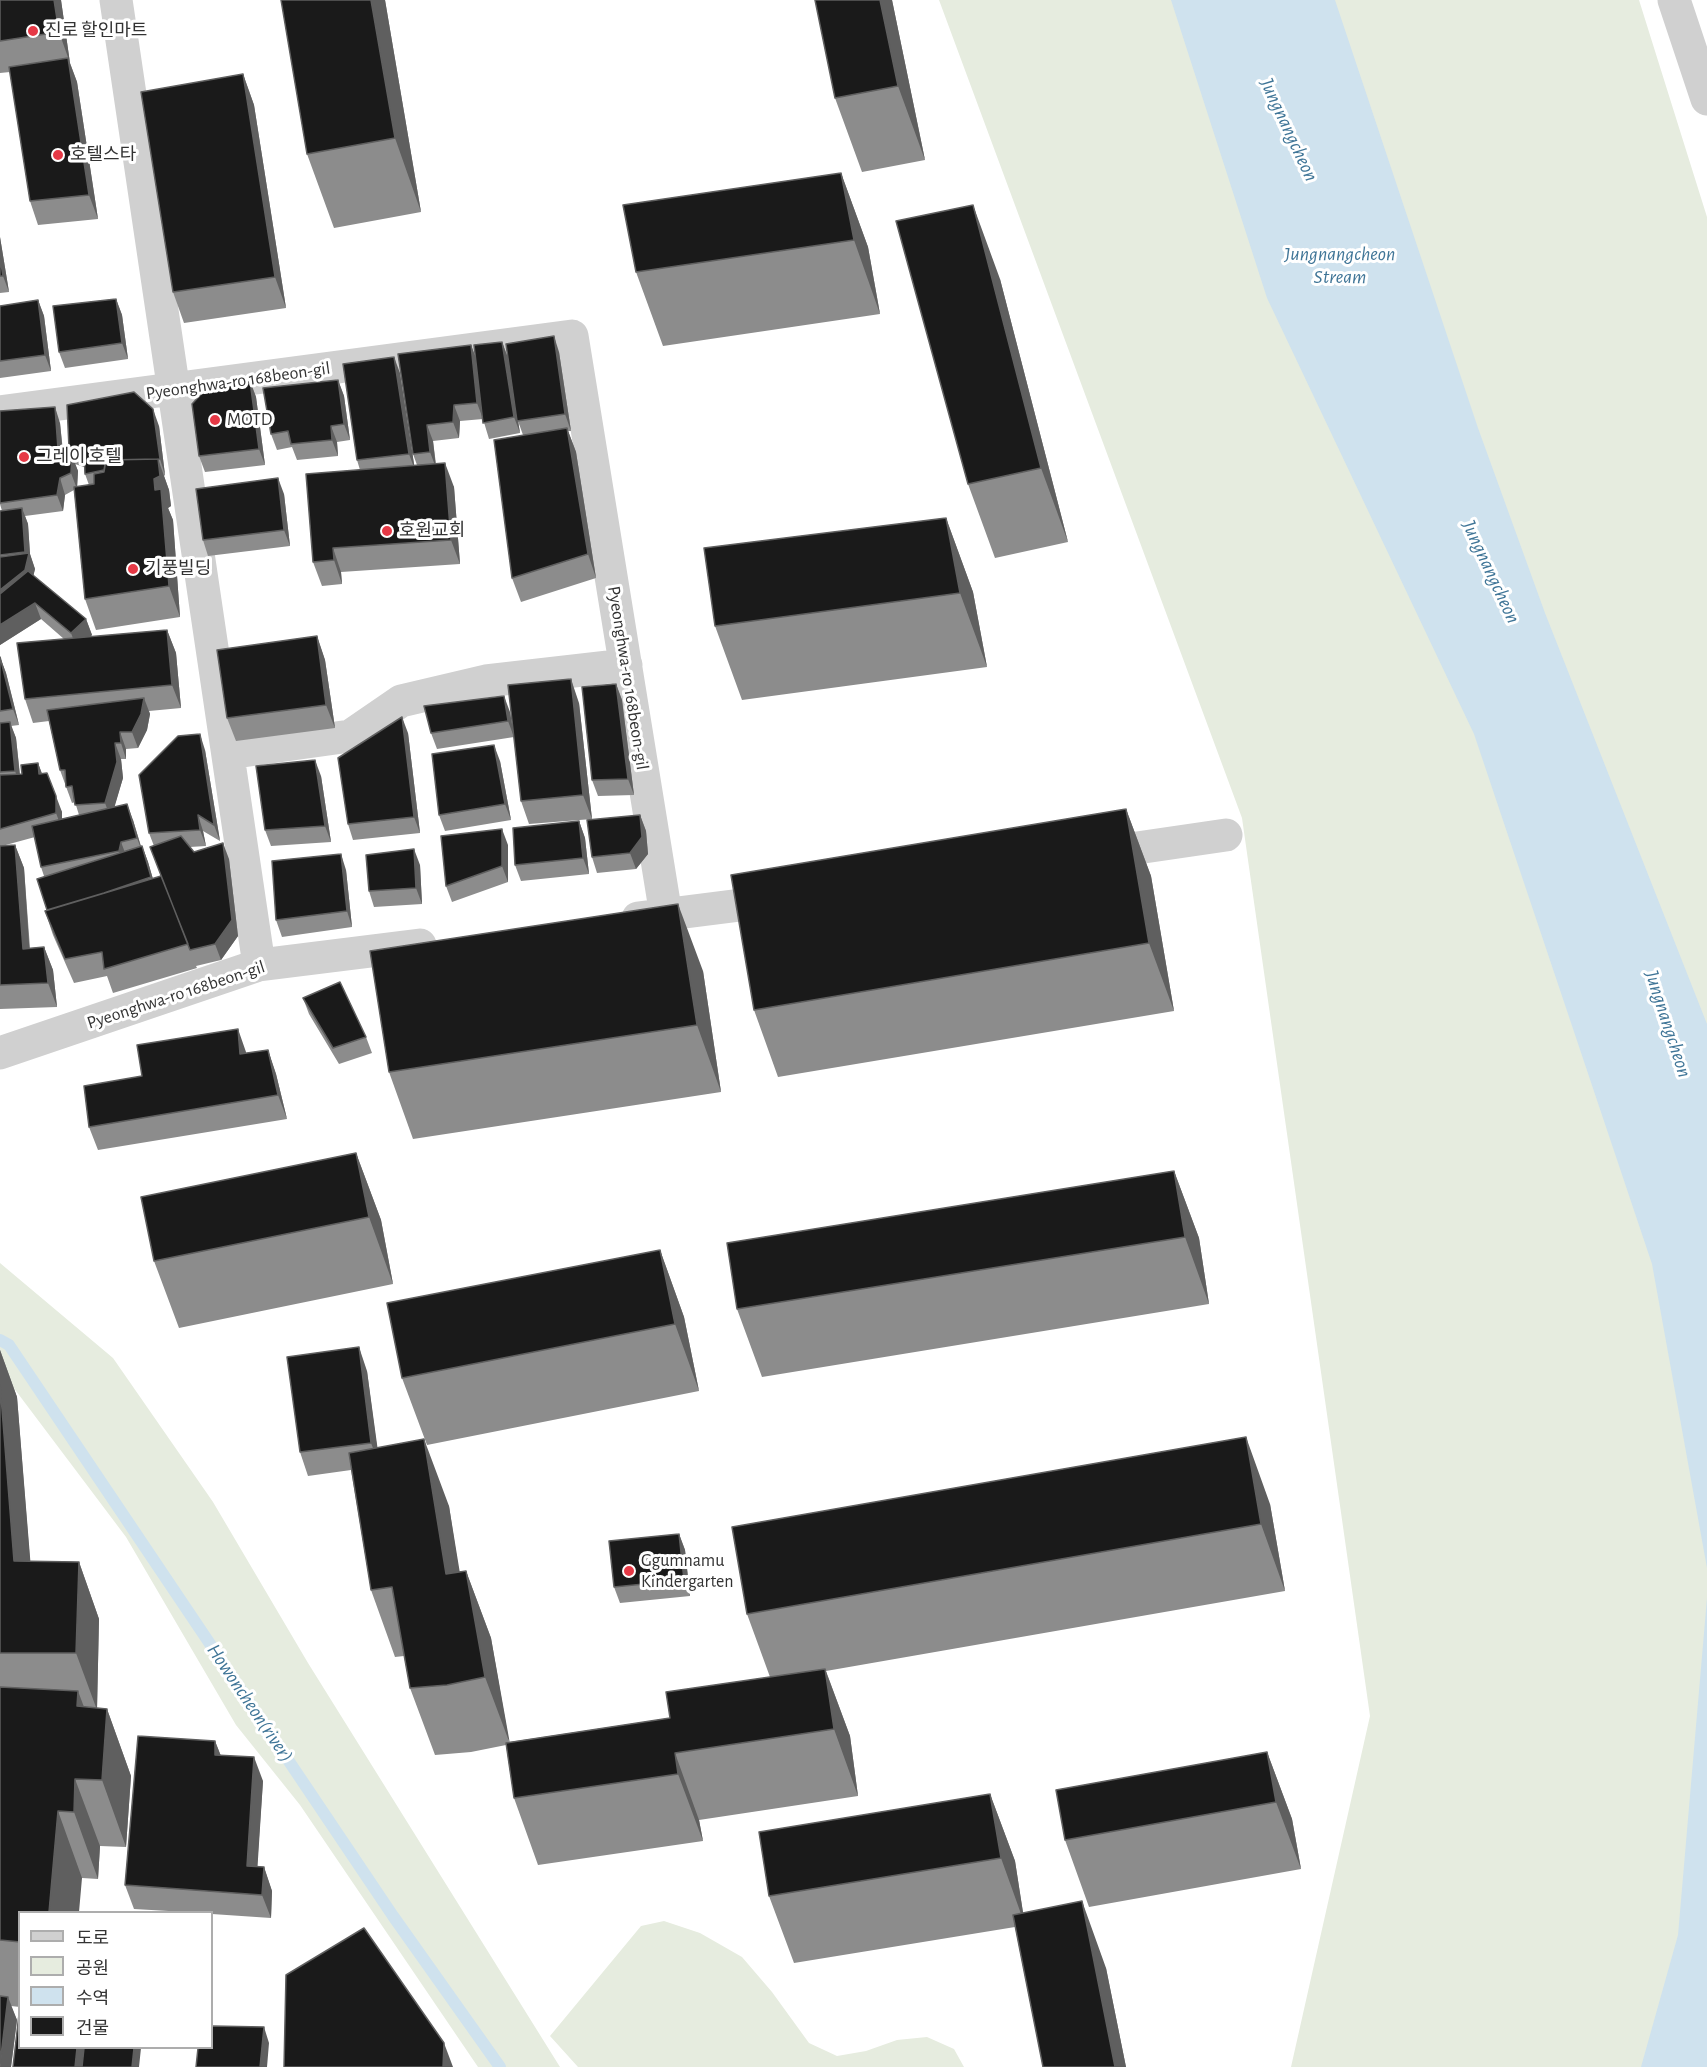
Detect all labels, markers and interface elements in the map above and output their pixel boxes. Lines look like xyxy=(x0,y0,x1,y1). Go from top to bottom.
place label: 진로 할인마트 xyxy=(45,20,147,42)
marker: 진로 할인마트 xyxy=(26,24,40,38)
water label: Jungnangcheon xyxy=(1255,75,1323,185)
place label: 호텔스타 xyxy=(70,144,136,166)
marker: 호텔스타 xyxy=(51,148,65,162)
water label: Jungnangcheon Stream xyxy=(1285,242,1395,289)
street label: Pyeonghwa-ro 168beon-gil xyxy=(144,357,332,405)
place label: MOTD xyxy=(227,409,272,431)
marker: MOTD xyxy=(208,413,222,427)
place label: 그레이 호텔 xyxy=(36,446,122,468)
marker: 그레이 호텔 xyxy=(17,450,31,464)
water label: Jungnangcheon xyxy=(1457,517,1525,627)
place label: 호원교회 xyxy=(399,520,465,542)
marker: 호원교회 xyxy=(380,524,394,538)
place label: 기풍빌딩 xyxy=(145,558,211,580)
marker: 기풍빌딩 xyxy=(126,562,140,576)
street label: Pyeonghwa-ro 168beon-gil xyxy=(603,585,653,771)
street label: Pyeonghwa-ro 168beon-gil xyxy=(84,956,268,1034)
water label: Jungnangcheon xyxy=(1639,968,1697,1080)
place label: Ggumnamu Kindergarten xyxy=(641,1550,733,1592)
marker: Ggumnamu Kindergarten xyxy=(622,1564,636,1578)
water label: Howoncheon(river) xyxy=(202,1639,298,1767)
legend xyxy=(18,1911,213,2049)
text: 도로 xyxy=(76,1930,109,1948)
text: 공원 xyxy=(76,1960,109,1978)
text: 수역 xyxy=(76,1990,109,2008)
text: 건물 xyxy=(76,2020,109,2038)

